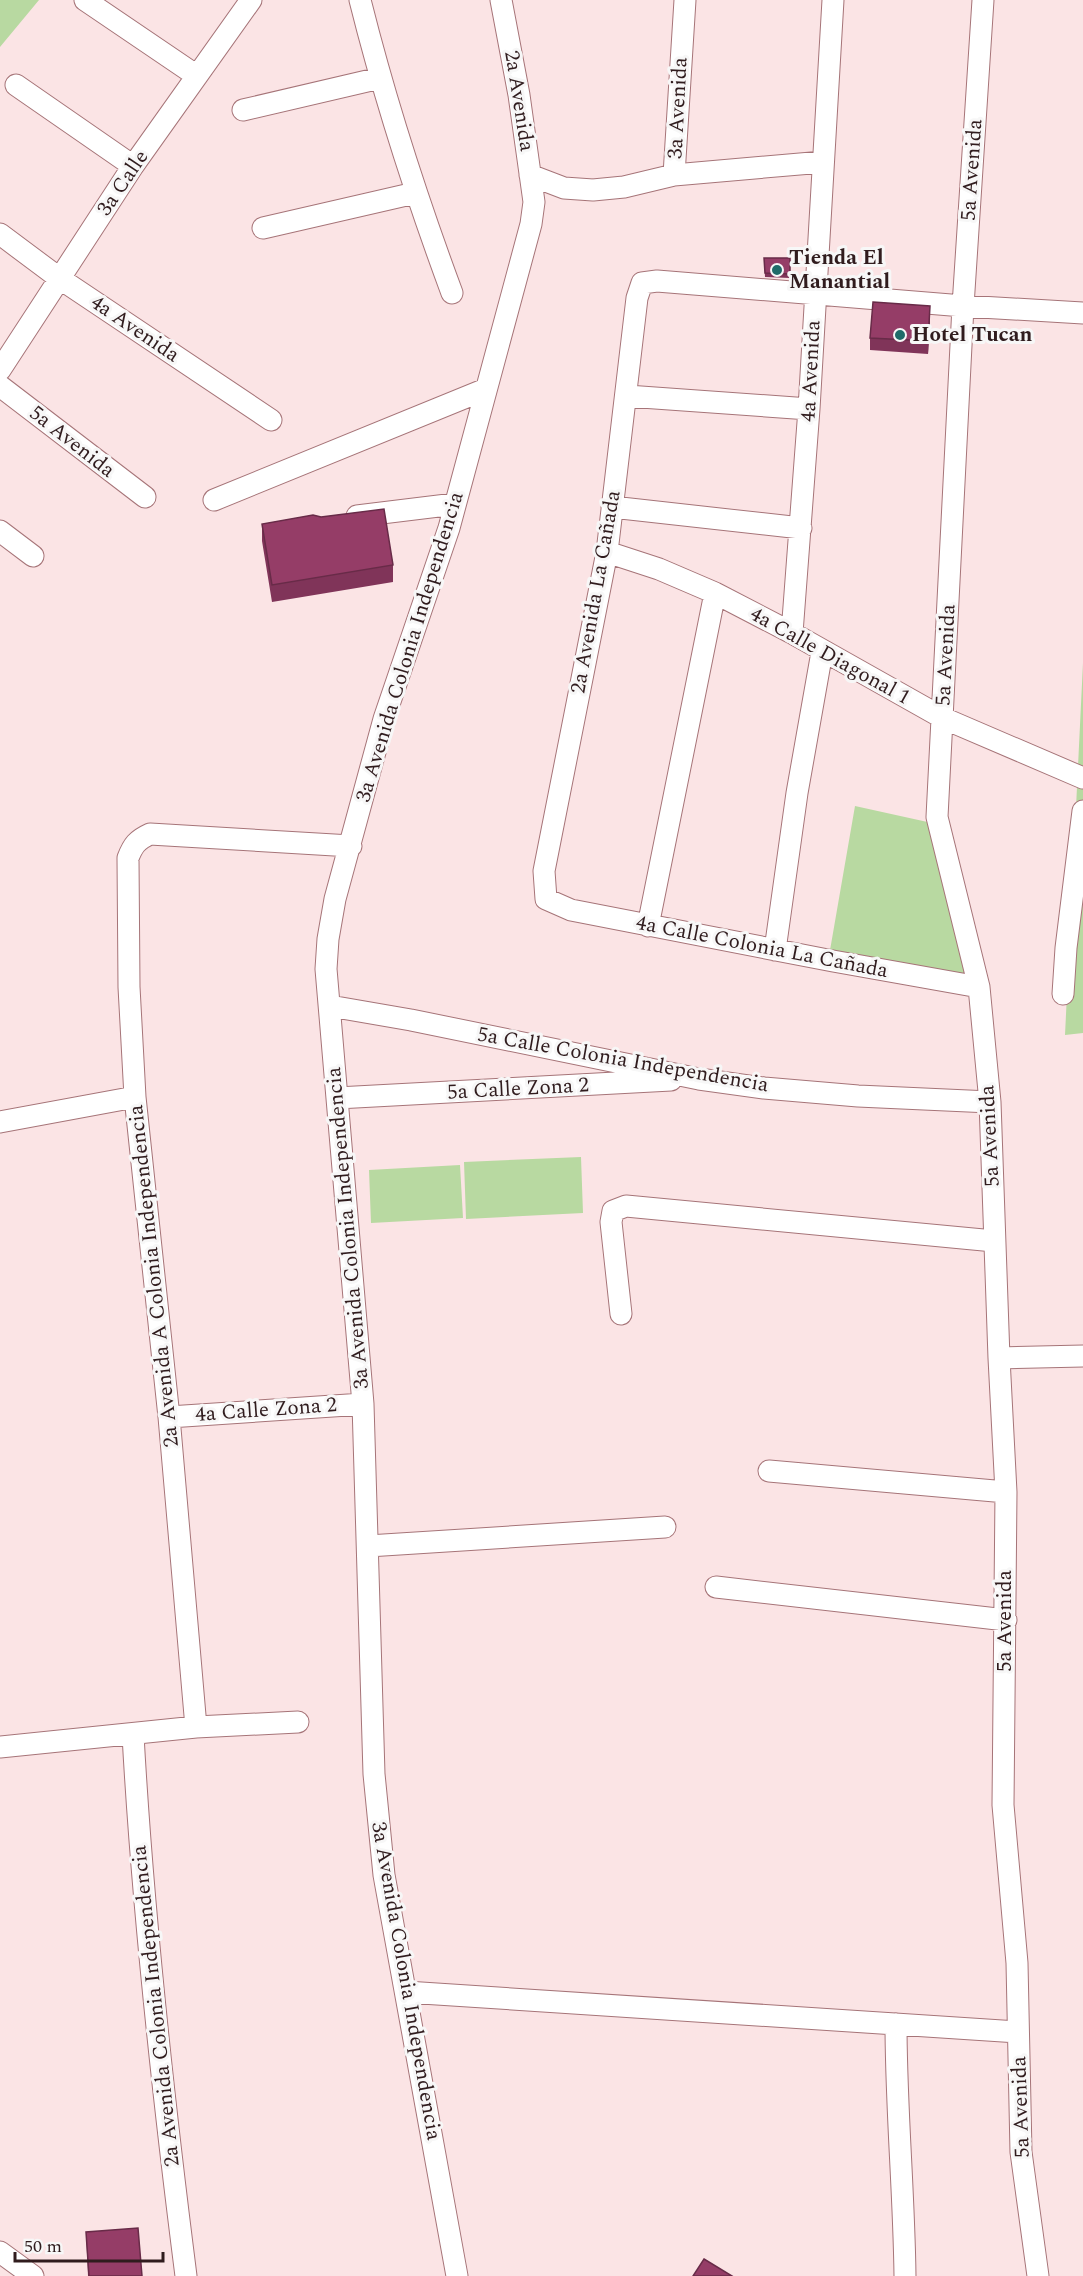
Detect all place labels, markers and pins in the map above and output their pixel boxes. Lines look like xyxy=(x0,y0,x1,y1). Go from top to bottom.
place label: Tienda El Manantial xyxy=(789,242,890,298)
marker: Tienda El Manantial xyxy=(770,263,784,277)
place label: Hotel Tucan xyxy=(912,319,1033,351)
marker: Hotel Tucan xyxy=(893,328,907,342)

